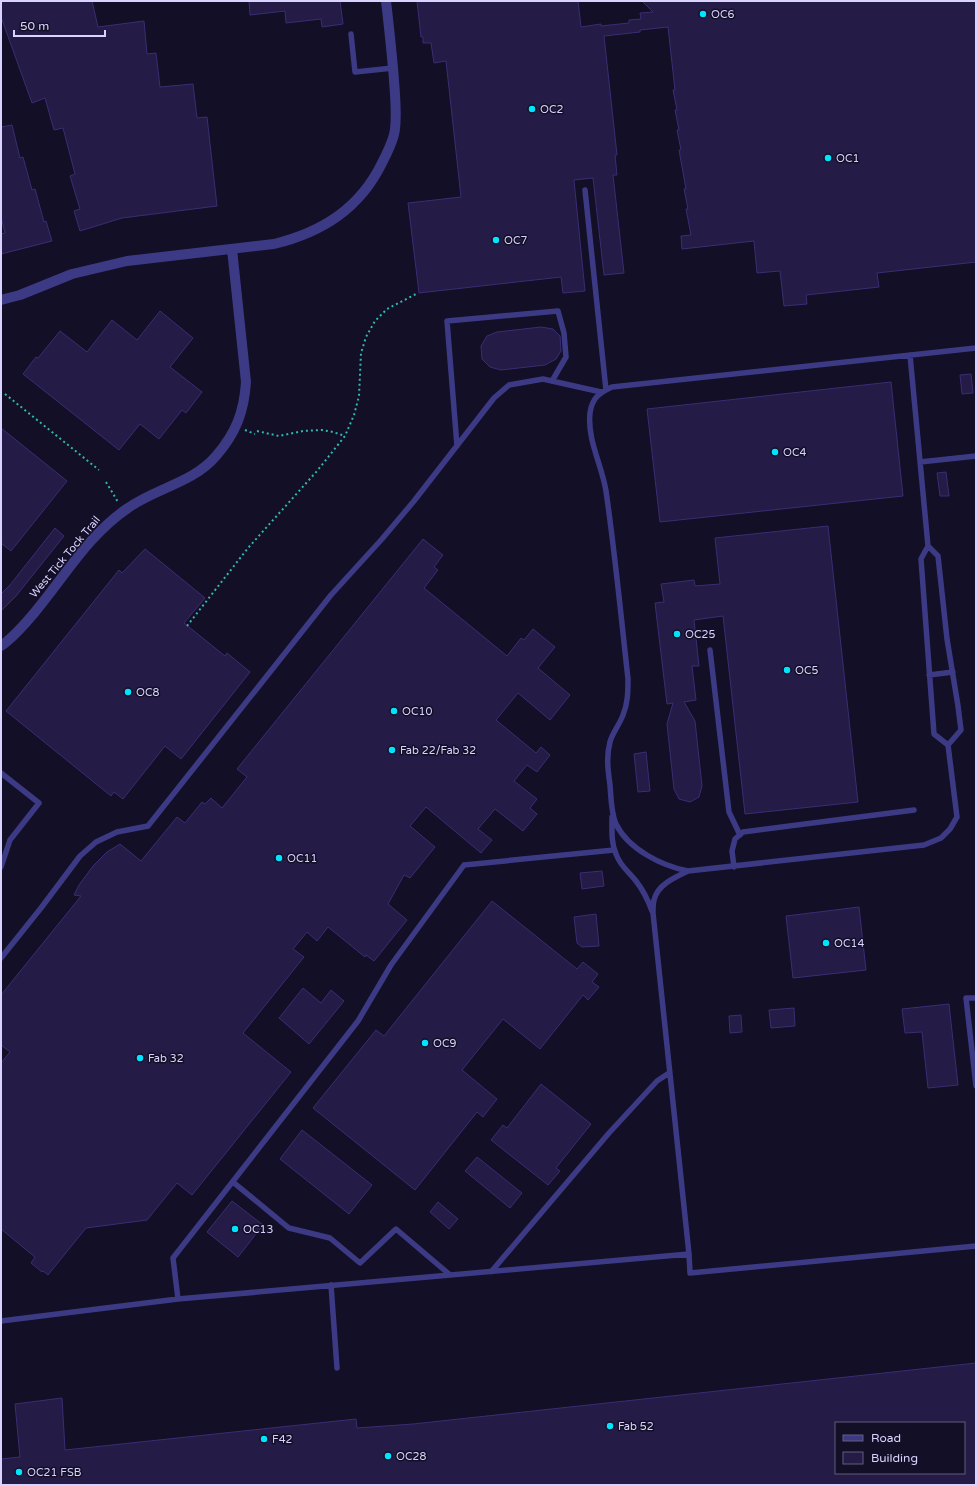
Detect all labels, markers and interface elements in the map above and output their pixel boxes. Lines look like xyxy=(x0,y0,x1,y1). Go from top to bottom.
place label: OC6 xyxy=(711,8,735,21)
marker: OC6 xyxy=(698,9,708,19)
scale bar xyxy=(14,12,105,38)
text: 50 m xyxy=(20,19,49,33)
place label: OC2 xyxy=(540,103,564,116)
marker: OC2 xyxy=(527,104,537,114)
place label: OC1 xyxy=(836,152,860,165)
marker: OC1 xyxy=(823,153,833,163)
place label: OC7 xyxy=(504,234,528,247)
marker: OC7 xyxy=(491,235,501,245)
place label: OC4 xyxy=(783,446,807,459)
marker: OC4 xyxy=(770,447,780,457)
street label: West Tick Tock Trail xyxy=(27,514,103,600)
place label: OC25 xyxy=(685,628,715,641)
marker: OC25 xyxy=(672,629,682,639)
place label: OC5 xyxy=(795,664,819,677)
marker: OC5 xyxy=(782,665,792,675)
place label: OC8 xyxy=(136,686,160,699)
marker: OC8 xyxy=(123,687,133,697)
place label: OC10 xyxy=(402,705,432,718)
marker: OC10 xyxy=(389,706,399,716)
place label: Fab 22/Fab 32 xyxy=(400,744,476,757)
marker: Fab 22/Fab 32 xyxy=(387,745,397,755)
place label: OC11 xyxy=(287,852,317,865)
marker: OC11 xyxy=(274,853,284,863)
place label: OC14 xyxy=(834,937,864,950)
marker: OC14 xyxy=(821,938,831,948)
place label: OC9 xyxy=(433,1037,457,1050)
marker: OC9 xyxy=(420,1038,430,1048)
place label: Fab 32 xyxy=(148,1052,184,1065)
marker: Fab 32 xyxy=(135,1053,145,1063)
place label: OC13 xyxy=(243,1223,273,1236)
marker: OC13 xyxy=(230,1224,240,1234)
place label: Fab 52 xyxy=(618,1420,654,1433)
marker: Fab 52 xyxy=(605,1421,615,1431)
legend xyxy=(835,1422,965,1474)
text: Road xyxy=(871,1431,901,1445)
place label: F42 xyxy=(272,1433,293,1446)
marker: F42 xyxy=(259,1434,269,1444)
place label: OC28 xyxy=(396,1450,426,1463)
marker: OC28 xyxy=(383,1451,393,1461)
text: Building xyxy=(871,1451,918,1465)
place label: OC21 FSB xyxy=(27,1466,82,1479)
marker: OC21 FSB xyxy=(14,1467,24,1477)

